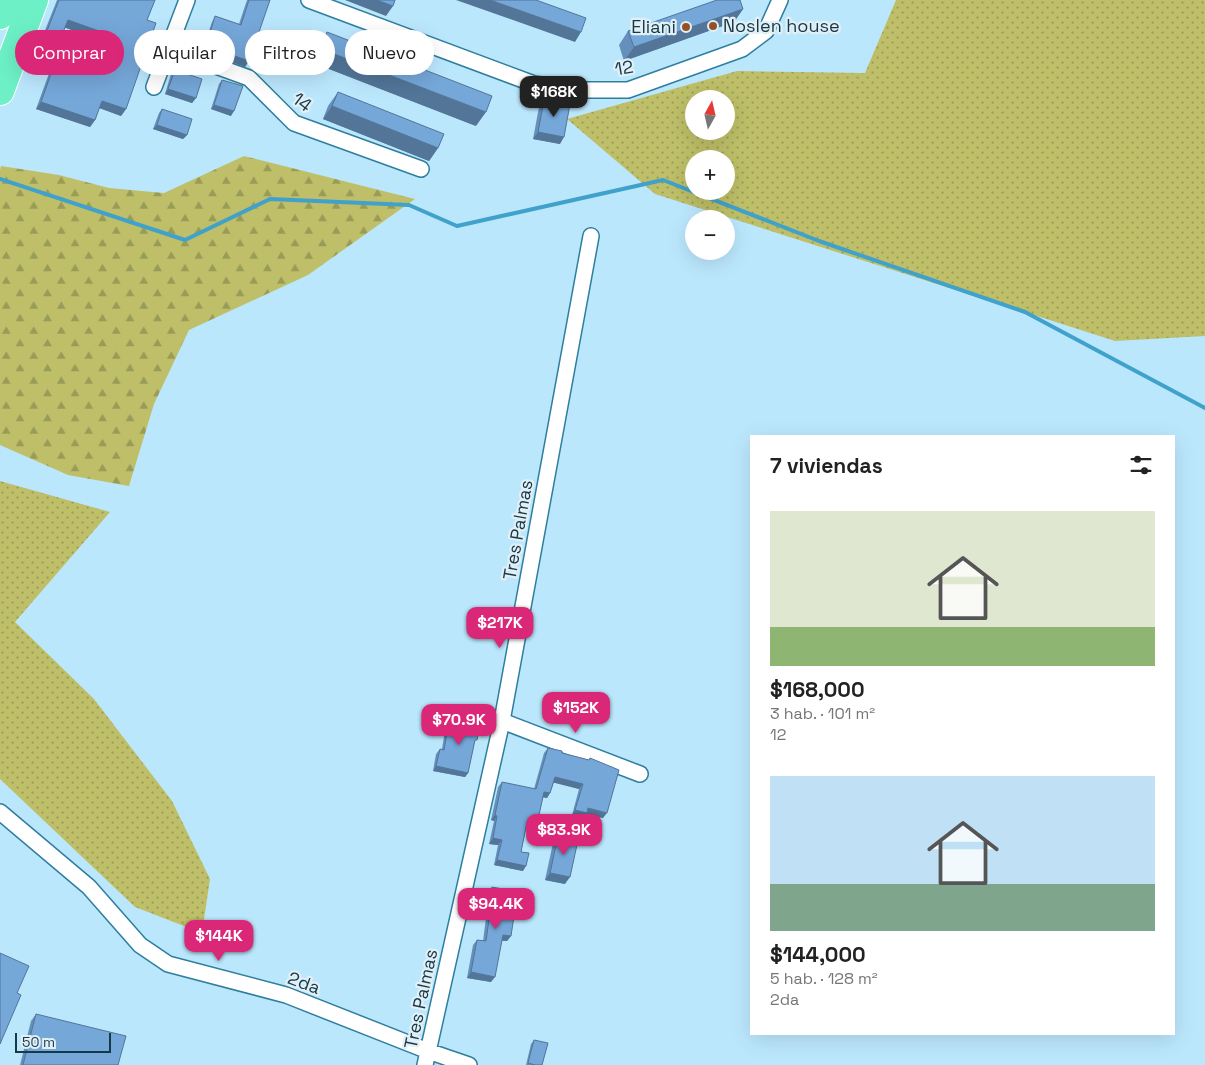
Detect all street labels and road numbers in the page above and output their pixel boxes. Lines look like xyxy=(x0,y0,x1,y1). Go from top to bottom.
street label: 12 xyxy=(613,55,635,80)
street label: 14 xyxy=(288,87,317,116)
street label: Tres Palmas xyxy=(497,478,538,582)
street label: Tres Palmas xyxy=(399,947,442,1051)
street label: 2da xyxy=(285,966,324,999)

